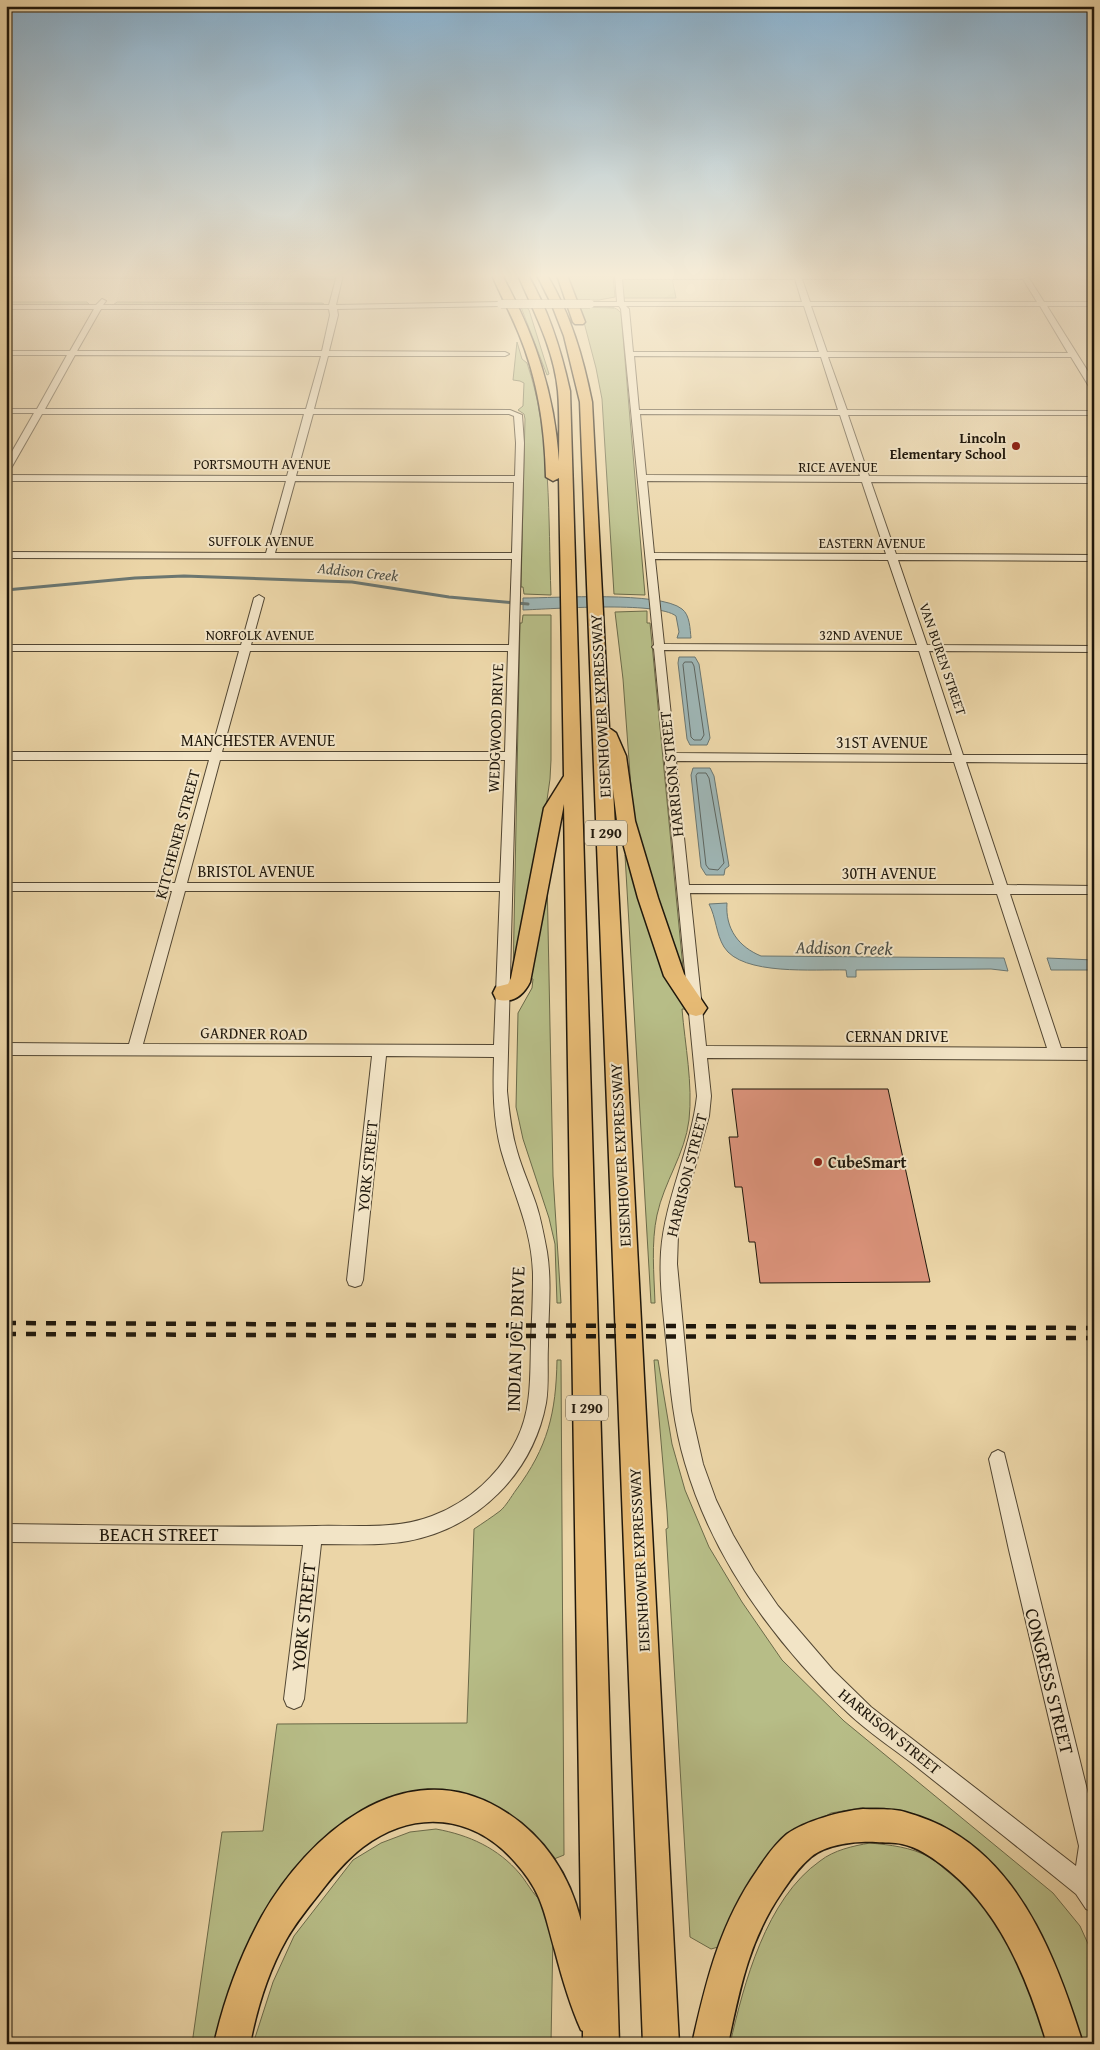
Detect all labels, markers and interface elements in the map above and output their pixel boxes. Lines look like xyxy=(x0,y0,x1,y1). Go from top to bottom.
place label: Lincoln Elementary School xyxy=(890,428,1007,464)
marker: Lincoln Elementary School xyxy=(1010,440,1022,452)
street label: PORTSMOUTH AVENUE xyxy=(193,454,331,474)
street label: RICE AVENUE xyxy=(798,457,878,477)
street label: SUFFOLK AVENUE xyxy=(208,531,314,551)
street label: EASTERN AVENUE xyxy=(819,533,925,553)
water label: Addison Creek xyxy=(316,557,399,586)
street label: VAN BUREN STREET xyxy=(914,600,972,718)
street label: EISENHOWER EXPRESSWAY xyxy=(583,613,617,798)
street label: NORFOLK AVENUE xyxy=(206,625,314,645)
street label: 32ND AVENUE xyxy=(819,625,903,645)
street label: WEDGWOOD DRIVE xyxy=(481,663,509,793)
street label: HARRISON STREET xyxy=(652,710,690,838)
street label: MANCHESTER AVENUE xyxy=(181,728,335,752)
street label: 31ST AVENUE xyxy=(836,730,928,754)
street label: KITCHENER STREET xyxy=(148,767,206,901)
road number: I 290 xyxy=(585,820,627,846)
street label: BRISTOL AVENUE xyxy=(197,859,315,883)
street label: 30TH AVENUE xyxy=(842,861,936,885)
water label: Addison Creek xyxy=(794,933,893,962)
street label: GARDNER ROAD xyxy=(200,1020,308,1046)
street label: CERNAN DRIVE xyxy=(846,1024,948,1048)
street label: EISENHOWER EXPRESSWAY xyxy=(603,1062,637,1247)
street label: HARRISON STREET xyxy=(659,1111,713,1239)
street label: YORK STREET xyxy=(350,1119,384,1213)
place label: CubeSmart xyxy=(828,1150,907,1174)
marker: CubeSmart xyxy=(812,1156,824,1168)
street label: INDIAN JOE DRIVE xyxy=(498,1265,532,1412)
road number: I 290 xyxy=(566,1396,608,1420)
street label: EISENHOWER EXPRESSWAY xyxy=(622,1467,656,1652)
street label: BEACH STREET xyxy=(99,1520,219,1548)
street label: YORK STREET xyxy=(283,1561,323,1673)
street label: CONGRESS STREET xyxy=(1018,1605,1082,1757)
street label: HARRISON STREET xyxy=(833,1682,947,1780)

